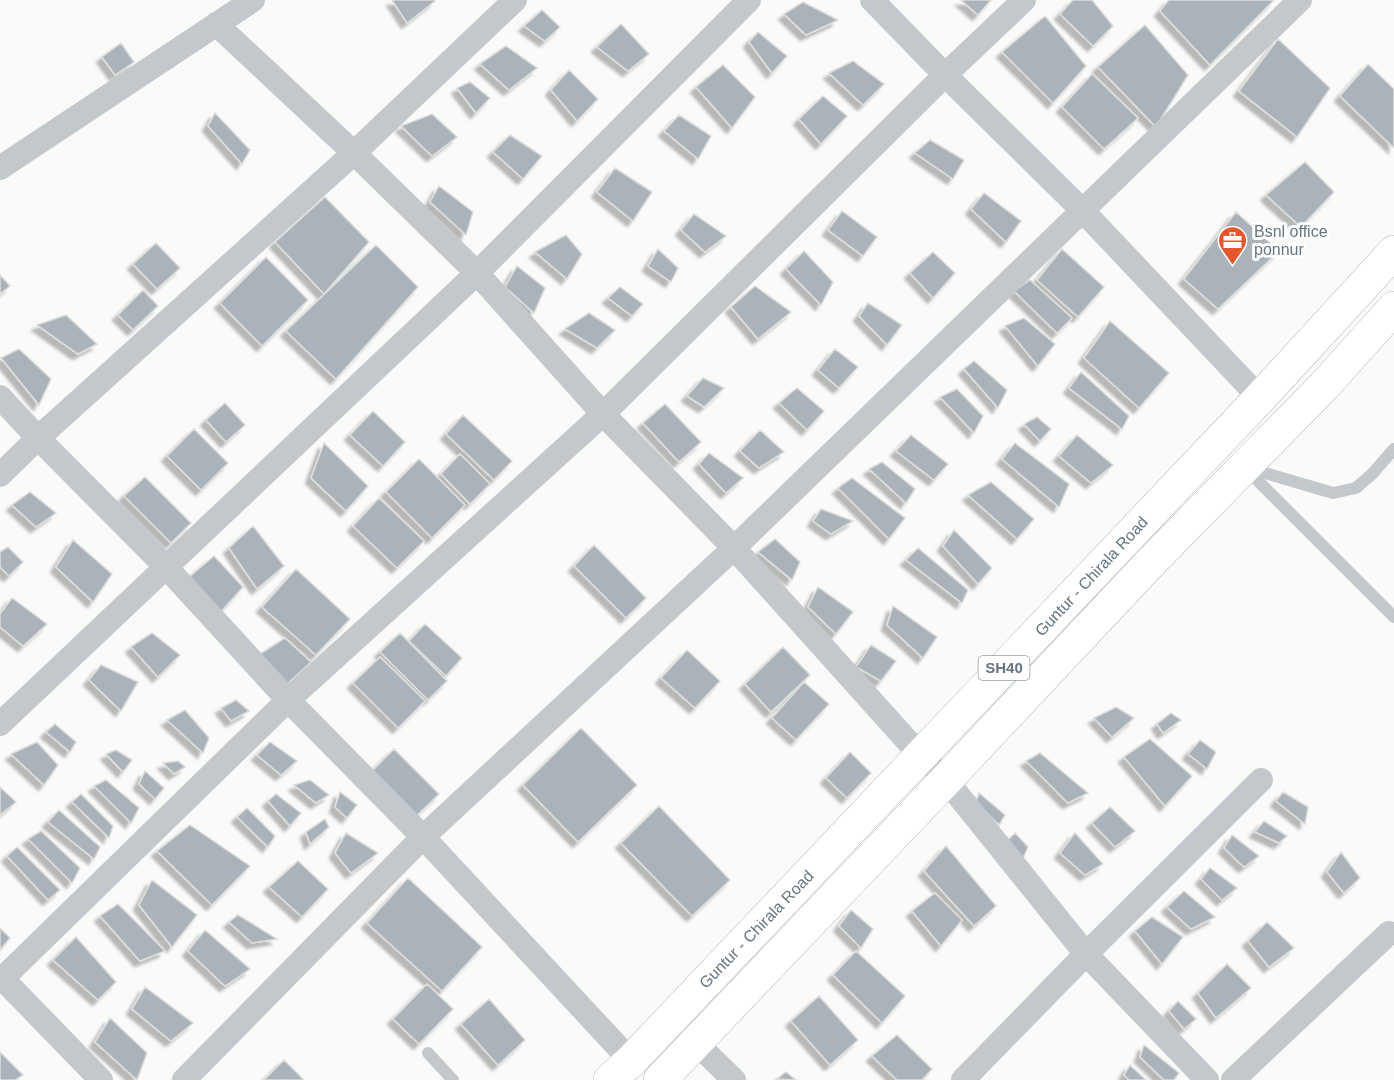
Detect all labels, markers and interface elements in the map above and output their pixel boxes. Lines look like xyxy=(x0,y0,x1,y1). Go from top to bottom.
place label: Bsnl office ponnur xyxy=(1254,223,1328,258)
office icon: Bsnl office ponnur xyxy=(1217,224,1249,266)
street label: Guntur - Chirala Road xyxy=(1032,513,1151,639)
road number: SH40 xyxy=(978,656,1030,680)
street label: Guntur - Chirala Road xyxy=(696,867,817,992)

